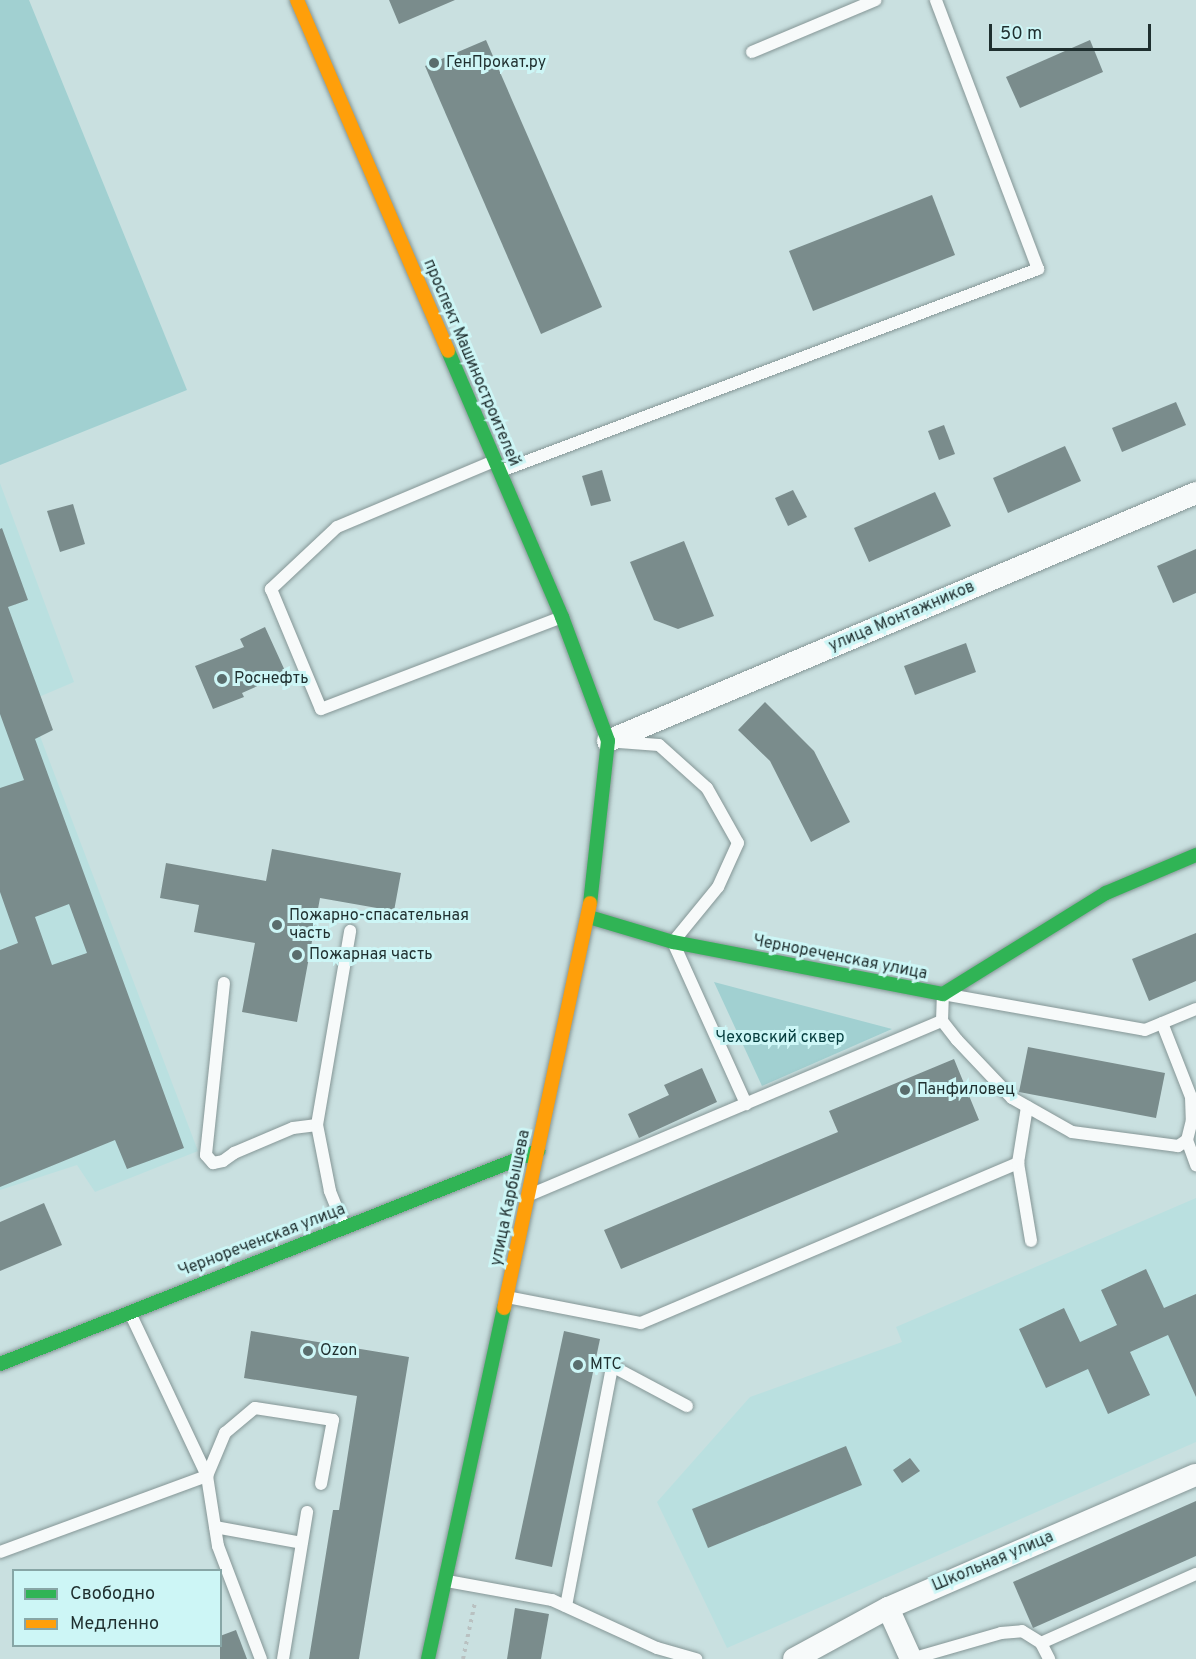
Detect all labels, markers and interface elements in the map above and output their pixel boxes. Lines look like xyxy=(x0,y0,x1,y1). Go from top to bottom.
scale bar xyxy=(992,12,1154,50)
text: 50 m xyxy=(1000,23,1042,46)
place label: ГенПрокат.ру xyxy=(446,53,546,73)
marker: ГенПрокат.ру xyxy=(427,56,441,70)
street label: проспект Машиностроителей xyxy=(419,257,523,469)
street label: улица Монтажников xyxy=(826,578,978,656)
place label: Роснефть xyxy=(234,669,308,689)
marker: Роснефть xyxy=(215,672,229,686)
place label: Пожарно-спасательная часть xyxy=(289,906,469,944)
marker: Пожарно-спасательная часть xyxy=(270,918,284,932)
street label: Чернореченская улица xyxy=(751,932,929,984)
place label: Пожарная часть xyxy=(309,945,433,965)
marker: Пожарная часть xyxy=(290,948,304,962)
park label: Чеховский сквер xyxy=(715,1028,845,1048)
place label: Панфиловец xyxy=(917,1080,1015,1100)
marker: Панфиловец xyxy=(898,1083,912,1097)
street label: улица Карбышева xyxy=(487,1128,535,1268)
street label: Чернореченская улица xyxy=(176,1200,348,1282)
place label: Ozon xyxy=(320,1341,357,1361)
marker: Ozon xyxy=(301,1344,315,1358)
place label: МТС xyxy=(590,1355,622,1375)
marker: МТС xyxy=(571,1358,585,1372)
street label: Школьная улица xyxy=(930,1528,1056,1596)
legend xyxy=(12,1569,222,1647)
text: Свободно xyxy=(70,1583,155,1606)
text: Медленно xyxy=(70,1613,159,1636)

